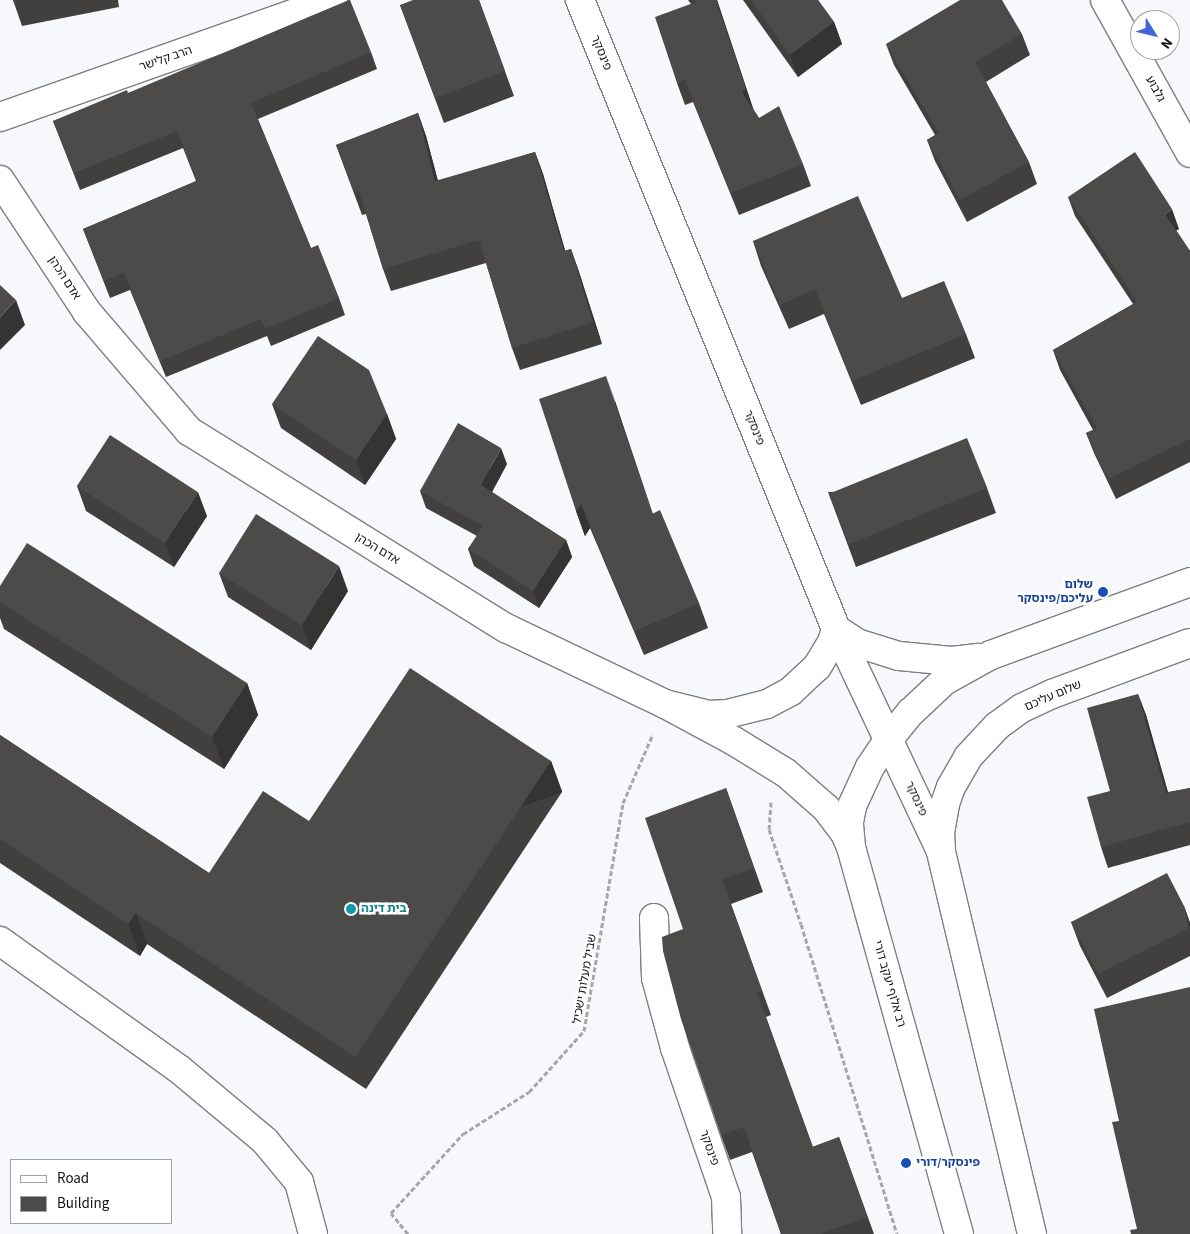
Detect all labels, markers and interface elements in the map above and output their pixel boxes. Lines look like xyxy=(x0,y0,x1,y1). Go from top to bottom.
north arrow xyxy=(1130,10,1180,60)
street label: פינסקר xyxy=(587,33,615,73)
text: N xyxy=(1155,34,1177,53)
street label: הרב קלישר xyxy=(138,43,194,75)
street label: גלבוע xyxy=(1142,73,1168,105)
street label: אדם הכהן xyxy=(44,253,84,303)
street label: פינסקר xyxy=(740,408,768,448)
street label: אדם הכהן xyxy=(352,530,402,568)
place label: שלום עליכם/פינסקר xyxy=(1017,578,1093,606)
marker: שלום עליכם/פינסקר xyxy=(1097,586,1109,598)
street label: שלום עליכם xyxy=(1022,678,1084,714)
street label: פינסקר xyxy=(902,779,930,819)
place label: בית דינה xyxy=(361,902,407,916)
marker: בית דינה xyxy=(345,903,357,915)
street label: שביל מעלות ישכיל xyxy=(570,933,600,1025)
street label: רב אלוף יעקב דורי xyxy=(870,939,908,1029)
street label: פינסקר xyxy=(696,1128,722,1168)
place label: פינסקר/דורי xyxy=(916,1156,980,1170)
marker: פינסקר/דורי xyxy=(900,1157,912,1169)
legend xyxy=(10,1159,172,1224)
text: Road xyxy=(57,1168,89,1189)
text: Building xyxy=(57,1193,109,1214)

